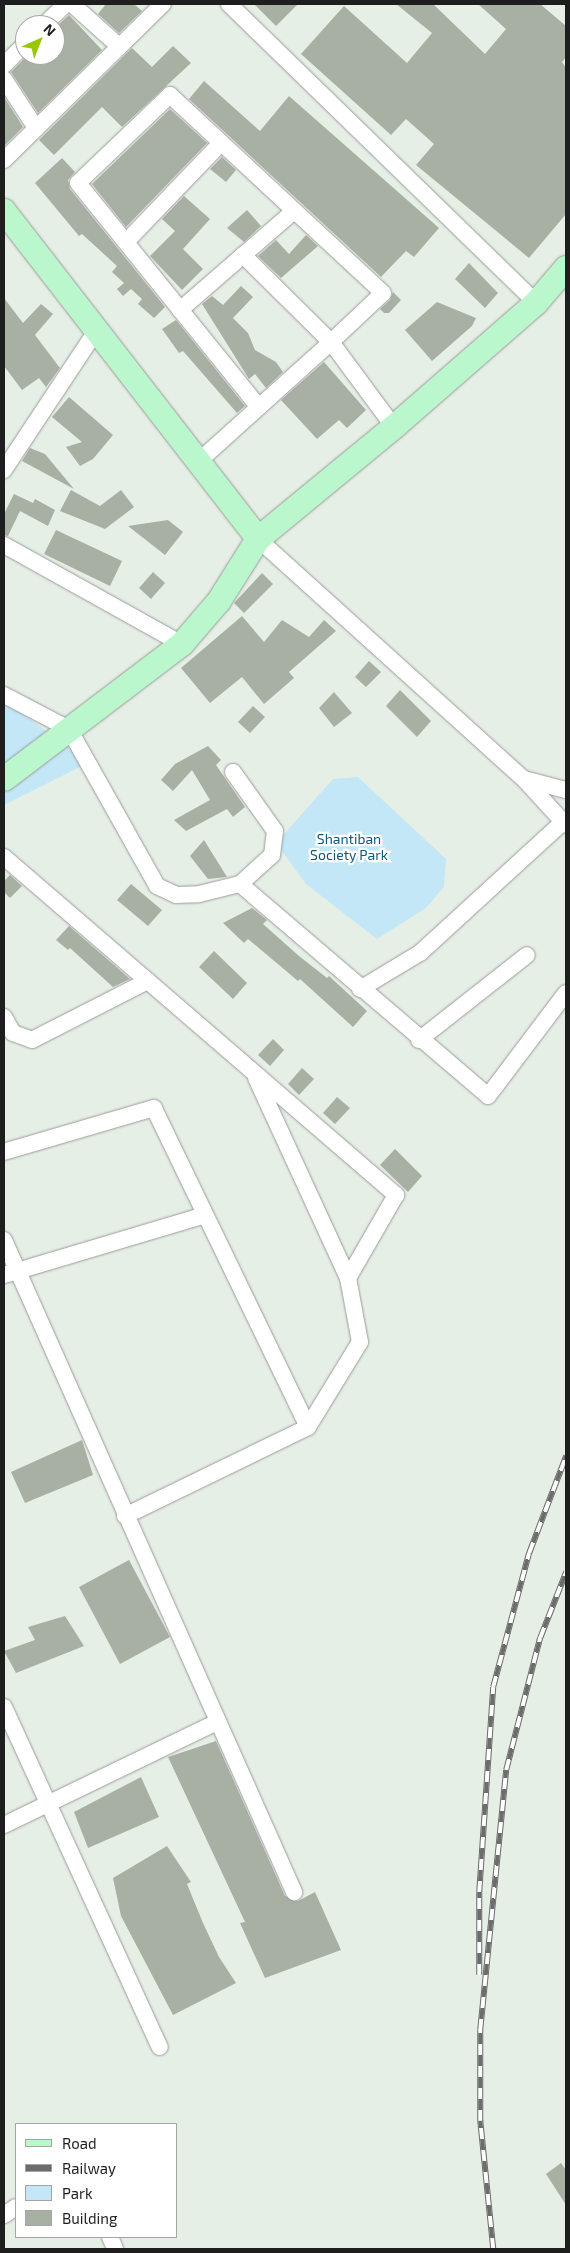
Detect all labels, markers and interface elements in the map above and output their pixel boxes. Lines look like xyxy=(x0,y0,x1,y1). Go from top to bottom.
north arrow xyxy=(15,15,65,65)
text: N xyxy=(41,20,60,39)
park label: Shantiban Society Park xyxy=(310,831,388,864)
legend xyxy=(15,2123,178,2238)
text: Road xyxy=(62,2134,97,2152)
text: Railway xyxy=(62,2159,116,2177)
text: Park xyxy=(62,2184,93,2202)
text: Building xyxy=(62,2209,117,2227)

